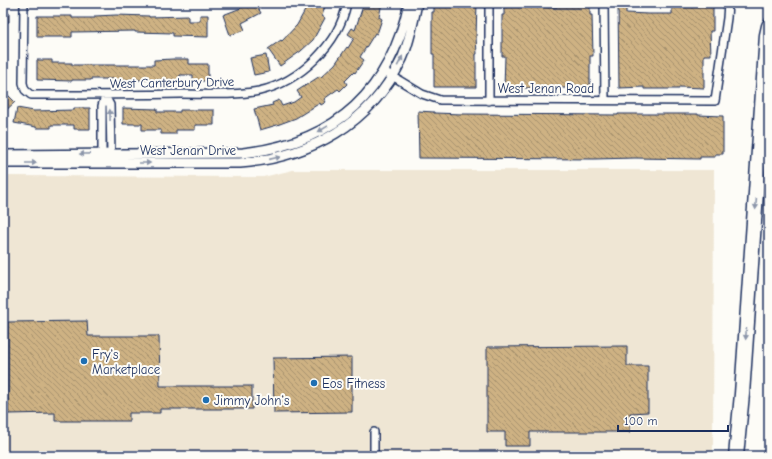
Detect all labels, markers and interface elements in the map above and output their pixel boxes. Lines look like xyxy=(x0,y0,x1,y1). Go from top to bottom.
one-way arrow xyxy=(397,55,403,66)
street label: West Canterbury Drive xyxy=(110,74,235,91)
street label: West Jenan Road xyxy=(498,81,594,96)
one-way arrow xyxy=(107,108,113,121)
one-way arrow xyxy=(317,126,329,133)
street label: West Jenan Drive xyxy=(140,143,237,158)
one-way arrow xyxy=(78,151,91,157)
one-way arrow xyxy=(269,155,281,161)
one-way arrow xyxy=(25,160,38,166)
one-way arrow xyxy=(139,160,152,166)
one-way arrow xyxy=(752,198,759,210)
one-way arrow xyxy=(743,328,750,340)
place label: Fry's Marketplace xyxy=(92,347,161,377)
marker: Fry's Marketplace xyxy=(79,356,89,366)
place label: Eos Fitness xyxy=(322,376,385,391)
marker: Eos Fitness xyxy=(309,378,319,388)
place label: Jimmy John's xyxy=(214,393,289,408)
marker: Jimmy John's xyxy=(201,395,211,405)
scale bar xyxy=(618,407,728,433)
text: 100 m xyxy=(624,414,657,428)

